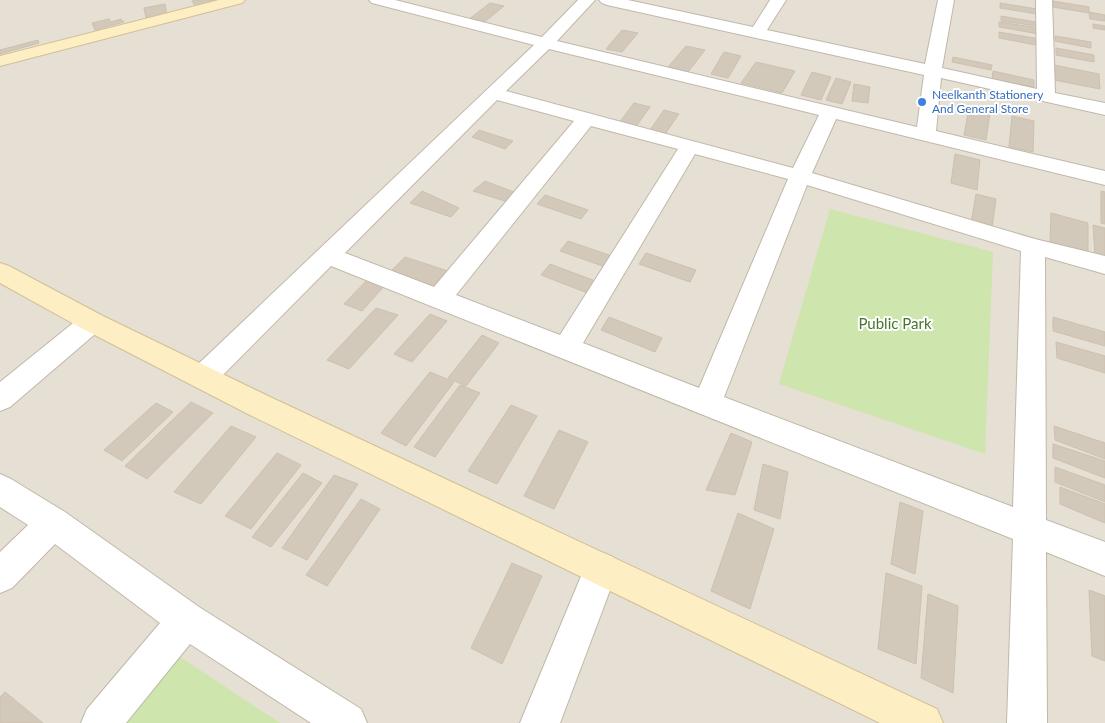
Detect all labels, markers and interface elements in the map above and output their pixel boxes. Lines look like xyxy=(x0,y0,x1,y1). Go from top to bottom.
place label: Neelkanth Stationery And General Store xyxy=(932,87,1044,116)
marker: Neelkanth Stationery And General Store xyxy=(916,96,928,108)
park label: Public Park xyxy=(858,314,932,332)

